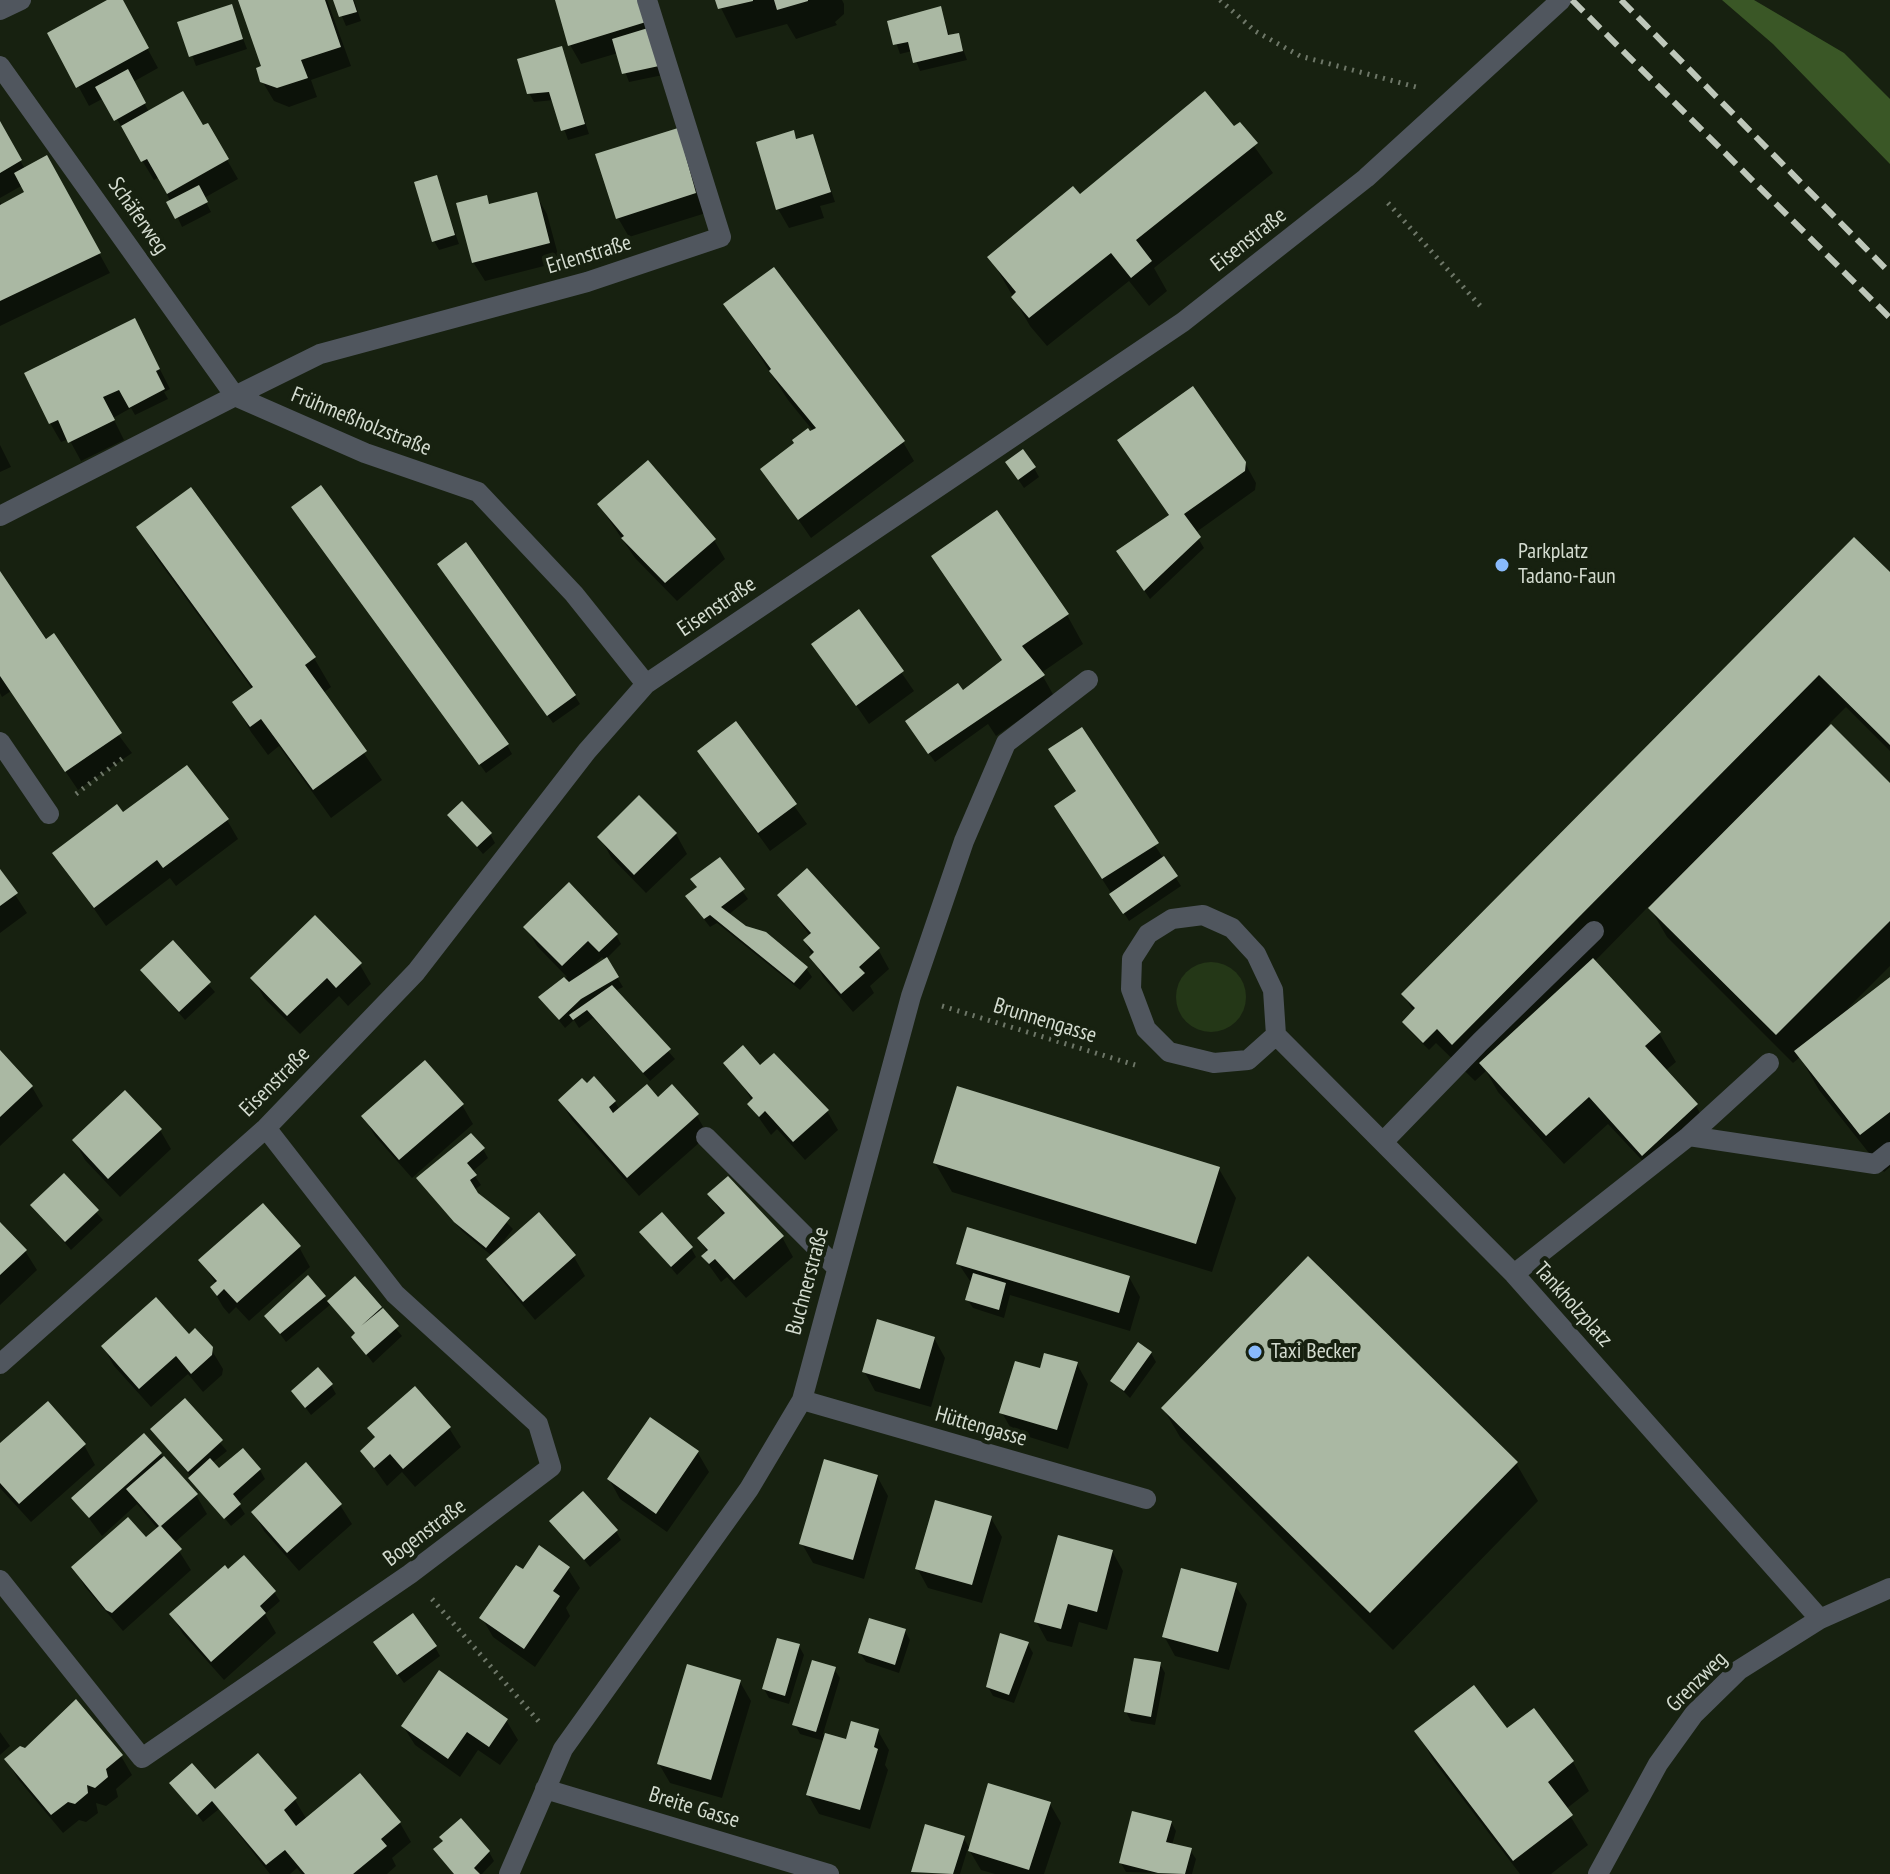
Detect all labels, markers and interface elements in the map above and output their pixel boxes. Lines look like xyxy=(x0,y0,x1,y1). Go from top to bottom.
street label: Schäferweg xyxy=(102,173,174,259)
street label: Eisenstraße xyxy=(1206,202,1292,278)
street label: Erlenstraße xyxy=(543,230,635,280)
street label: Frühmeßholzstraße xyxy=(287,382,435,462)
place label: Parkplatz Tadano-Faun xyxy=(1518,539,1616,590)
marker: Parkplatz Tadano-Faun xyxy=(1493,556,1511,574)
street label: Eisenstraße xyxy=(673,571,761,643)
street label: Brunnengasse xyxy=(990,993,1100,1049)
street label: Eisenstraße xyxy=(234,1041,316,1123)
street label: Buchnerstraße xyxy=(781,1224,835,1338)
street label: Tankholzplatz xyxy=(1528,1257,1618,1353)
place label: Taxi Becker xyxy=(1271,1339,1357,1365)
marker: Taxi Becker xyxy=(1246,1343,1264,1361)
street label: Hüttengasse xyxy=(932,1401,1030,1453)
street label: Bogenstraße xyxy=(379,1493,471,1573)
street label: Grenzweg xyxy=(1661,1646,1733,1718)
street label: Breite Gasse xyxy=(645,1782,743,1834)

